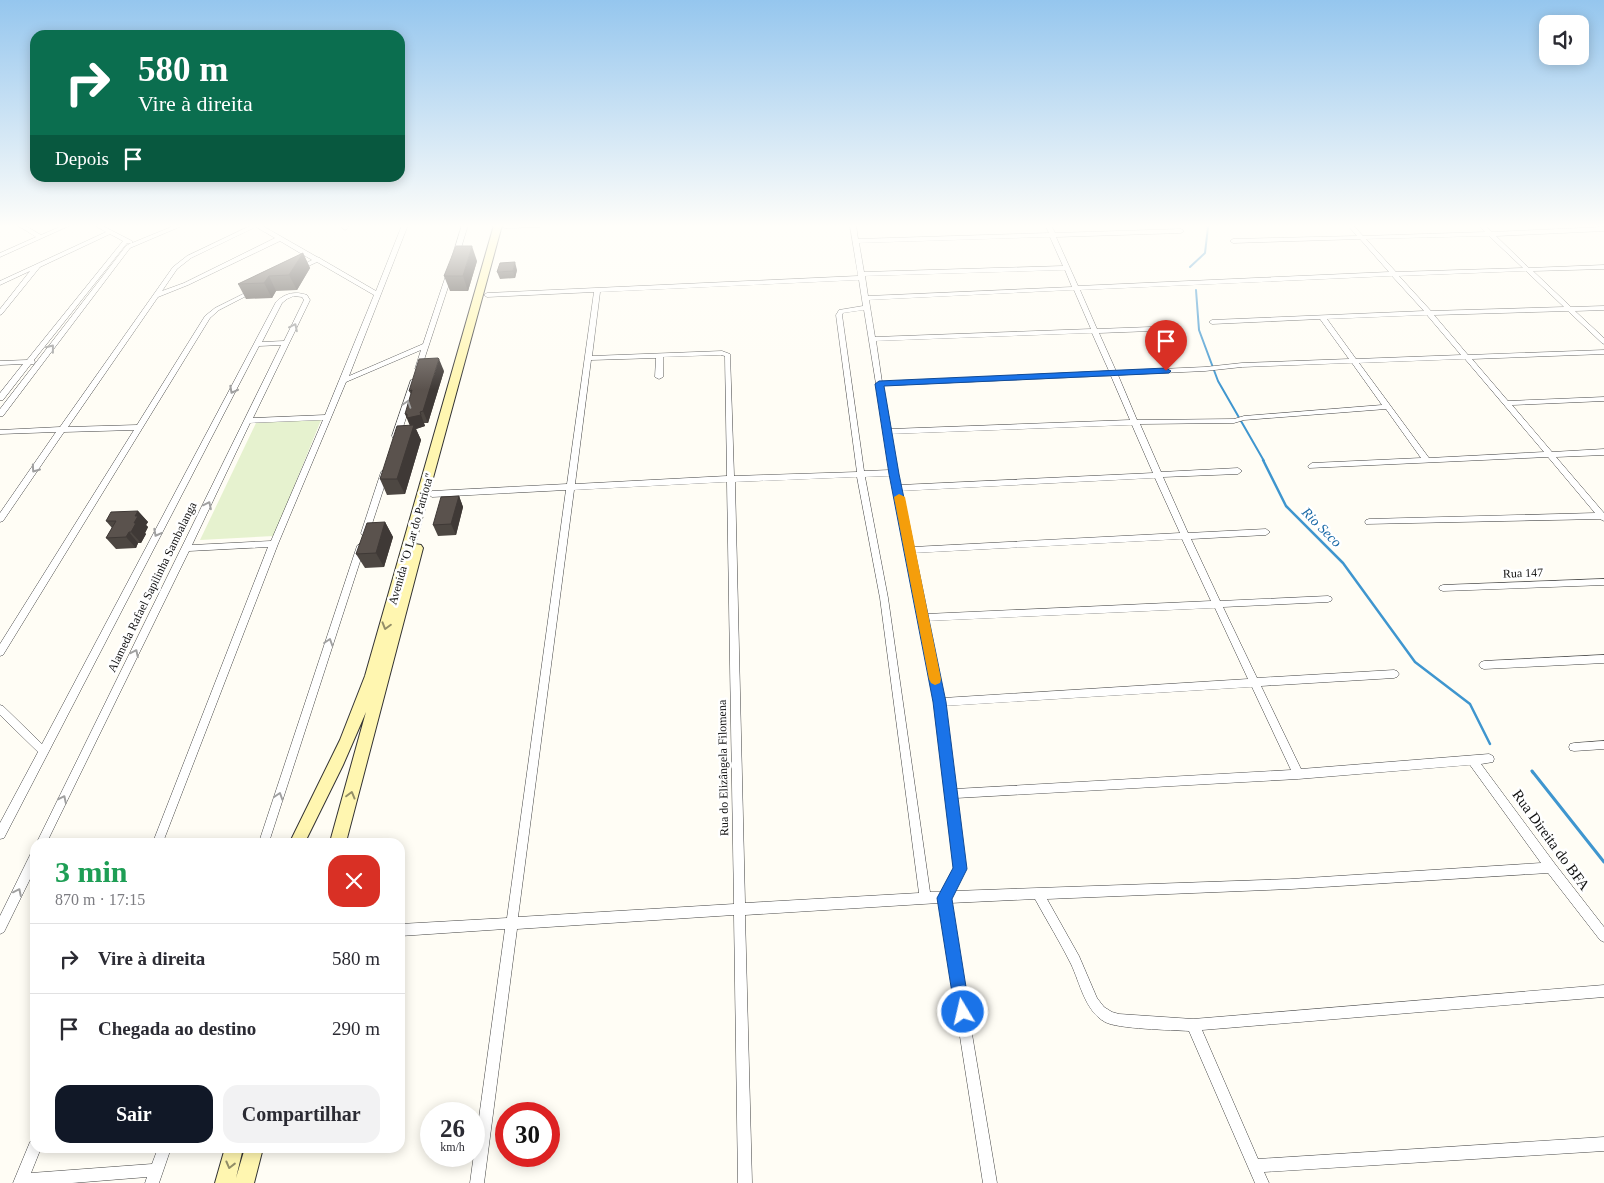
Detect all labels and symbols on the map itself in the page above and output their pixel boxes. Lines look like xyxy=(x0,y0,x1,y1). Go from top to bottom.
pin xyxy=(1145,320,1187,371)
one-way arrow xyxy=(288,323,298,332)
one-way arrow xyxy=(45,344,54,354)
one-way arrow xyxy=(229,384,239,393)
one-way arrow xyxy=(401,400,411,409)
one-way arrow xyxy=(32,463,41,473)
street label: Avenida "O Lar do Patriota" xyxy=(385,472,437,606)
street label: Alameda Rafael Sapilinha Sambalanga xyxy=(105,499,200,674)
one-way arrow xyxy=(202,501,212,510)
water label: Rio Seco xyxy=(1298,504,1344,550)
one-way arrow xyxy=(153,528,163,537)
street label: Rua 147 xyxy=(1503,565,1543,581)
one-way arrow xyxy=(382,621,392,629)
one-way arrow xyxy=(323,638,333,646)
one-way arrow xyxy=(129,649,139,658)
street label: Rua do Elizângela Filomena xyxy=(715,699,731,836)
street label: Rua Direita do BFA xyxy=(1509,787,1593,893)
one-way arrow xyxy=(345,791,356,800)
one-way arrow xyxy=(273,792,283,801)
one-way arrow xyxy=(57,795,67,804)
one-way arrow xyxy=(11,888,22,897)
position arrow xyxy=(936,985,988,1037)
speed limit sign: 30 xyxy=(495,1102,560,1167)
one-way arrow xyxy=(225,1161,235,1169)

